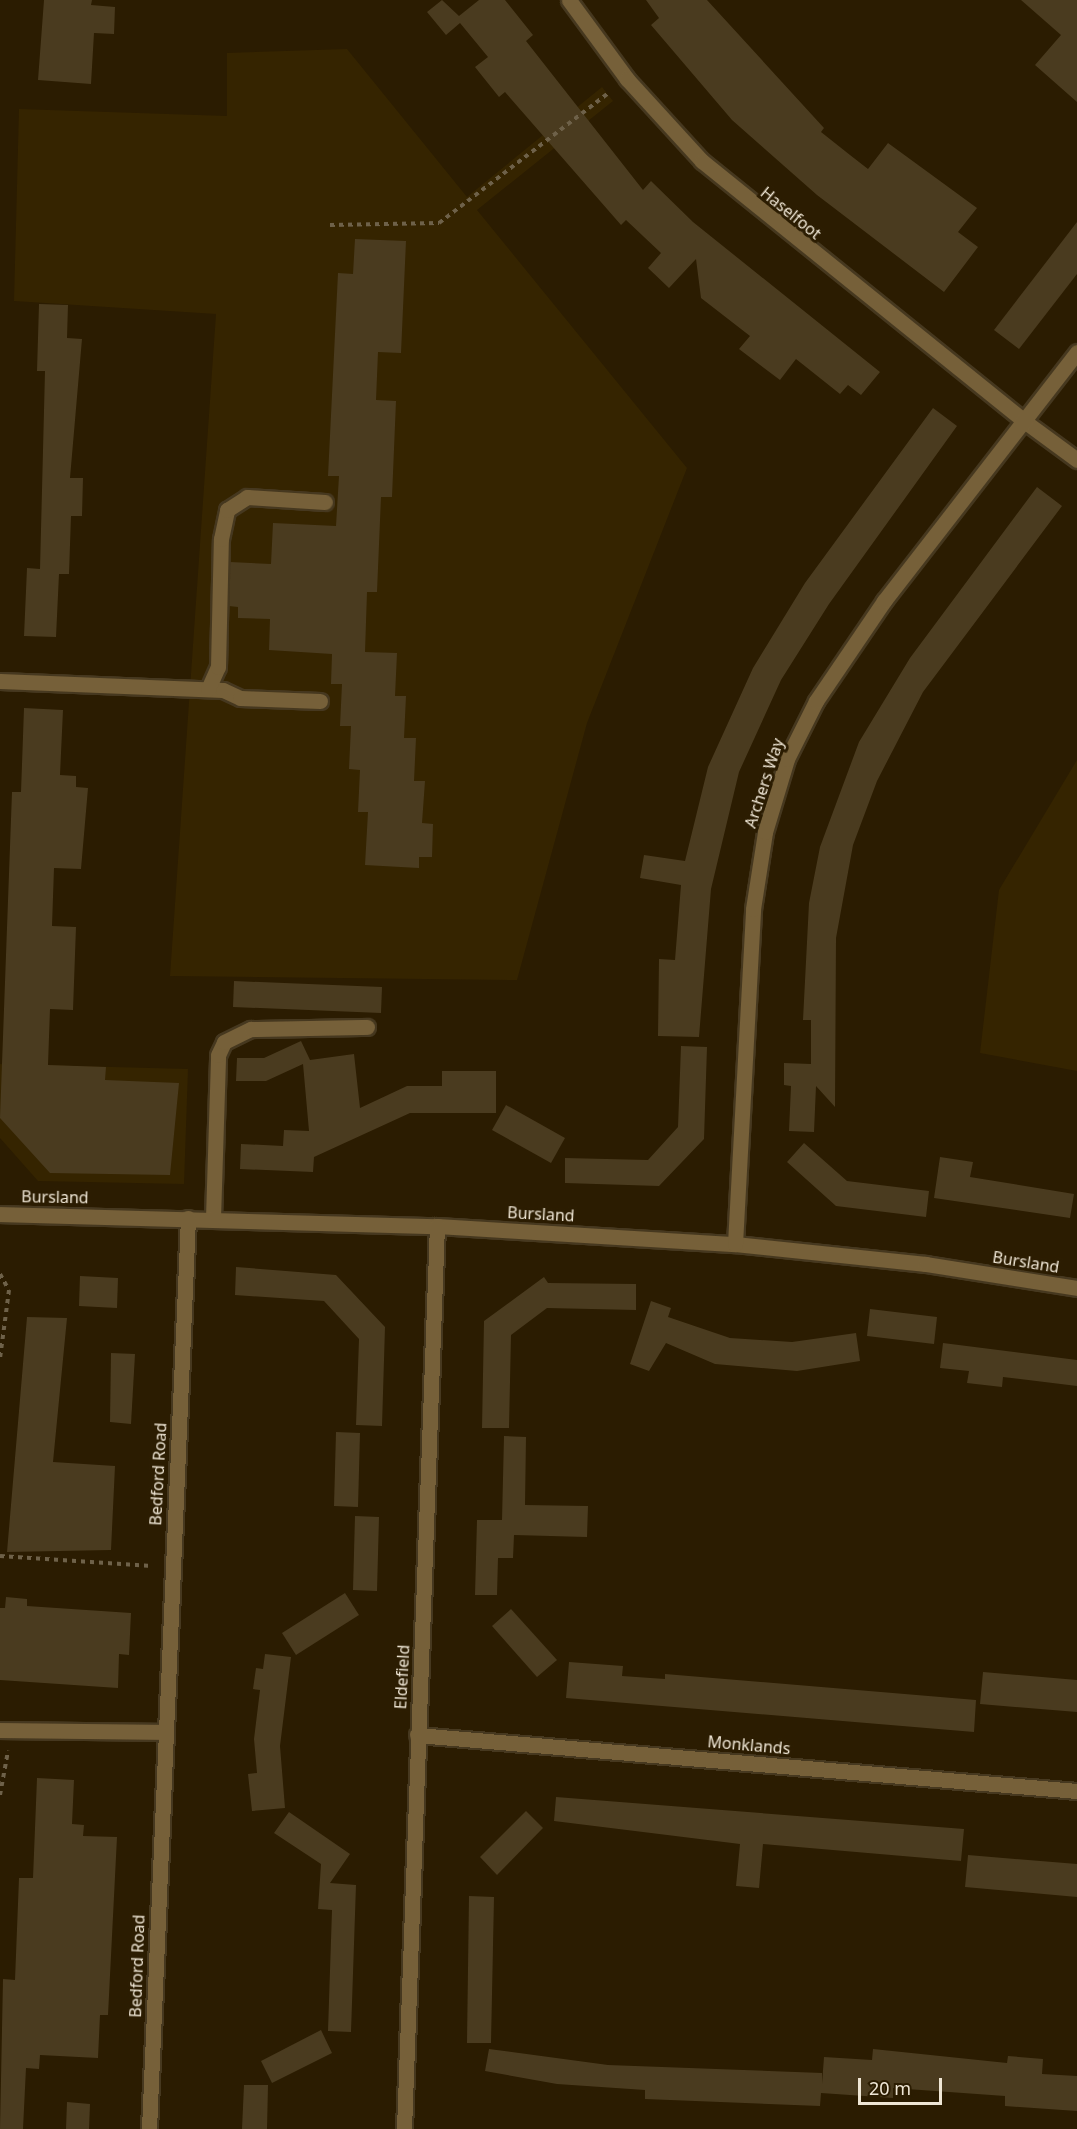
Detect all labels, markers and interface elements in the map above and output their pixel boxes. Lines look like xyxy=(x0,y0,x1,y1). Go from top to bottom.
street label: Haselfoot xyxy=(757,183,825,243)
street label: Archers Way xyxy=(740,736,788,830)
street label: Bursland xyxy=(21,1187,89,1207)
street label: Bursland xyxy=(507,1203,575,1225)
street label: Bursland xyxy=(991,1247,1061,1277)
street label: Bedford Road xyxy=(146,1422,170,1526)
street label: Eldefield xyxy=(391,1644,413,1710)
street label: Monklands xyxy=(707,1732,791,1758)
street label: Bedford Road xyxy=(126,1914,148,2018)
scale bar xyxy=(861,2066,945,2104)
text: 20 m xyxy=(869,2076,911,2100)

